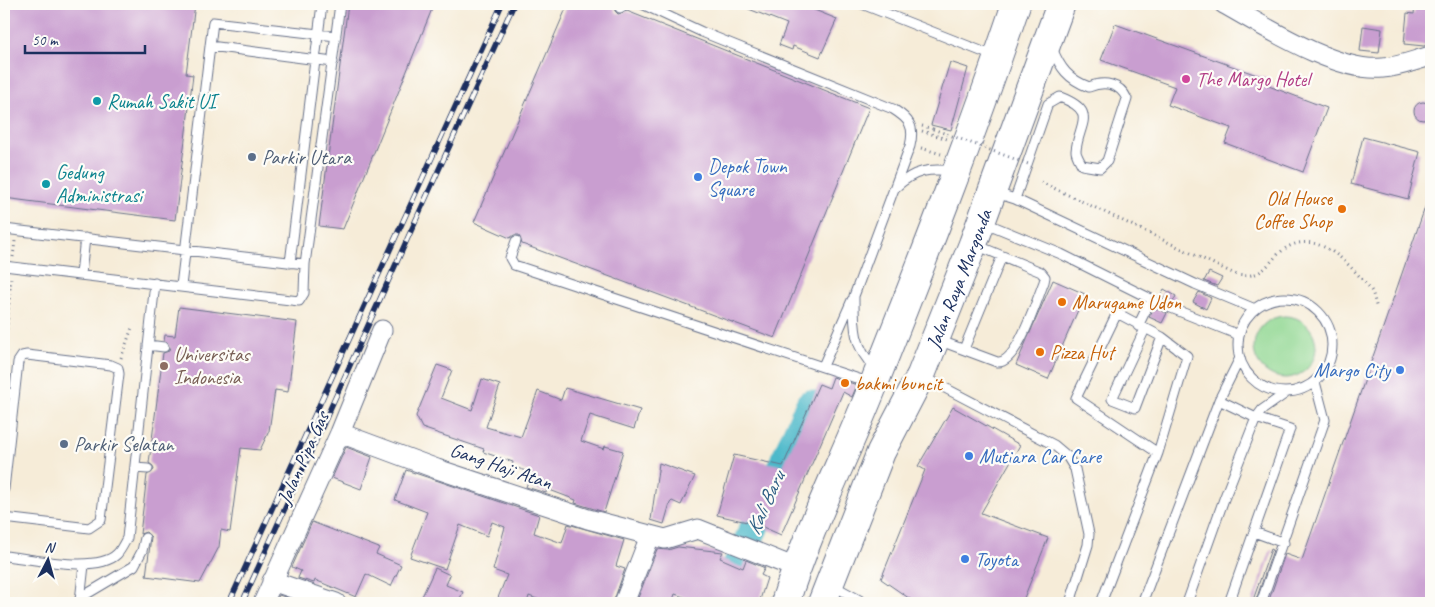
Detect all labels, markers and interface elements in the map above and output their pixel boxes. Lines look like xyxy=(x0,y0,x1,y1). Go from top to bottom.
scale bar xyxy=(25,22,145,54)
text: 50 m xyxy=(32,31,59,50)
place label: The Margo Hotel xyxy=(1196,67,1313,92)
marker: The Margo Hotel xyxy=(1180,73,1192,85)
place label: Rumah Sakit UI xyxy=(107,89,220,114)
marker: Rumah Sakit UI xyxy=(91,95,103,107)
place label: Parkir Utara xyxy=(262,145,352,170)
marker: Parkir Utara xyxy=(246,151,258,163)
place label: Depok Town Square xyxy=(708,154,788,202)
place label: Gedung Administrasi xyxy=(56,160,144,208)
marker: Depok Town Square xyxy=(692,171,704,183)
marker: Gedung Administrasi xyxy=(40,178,52,190)
place label: Old House Coffee Shop xyxy=(1254,186,1333,234)
marker: Old House Coffee Shop xyxy=(1336,203,1348,215)
street label: Jalan Raya Margonda xyxy=(920,205,998,353)
place label: Marugame Udon xyxy=(1072,290,1182,315)
marker: Marugame Udon xyxy=(1056,296,1068,308)
place label: Pizza Hut xyxy=(1050,340,1117,365)
place label: Universitas Indonesia xyxy=(174,342,252,390)
marker: Pizza Hut xyxy=(1034,346,1046,358)
place label: Margo City xyxy=(1314,358,1392,383)
marker: Universitas Indonesia xyxy=(158,360,170,372)
marker: Margo City xyxy=(1394,364,1406,376)
place label: bakmi buncit xyxy=(855,371,945,396)
marker: bakmi buncit xyxy=(839,377,851,389)
street label: Jalan Pipa Gas xyxy=(271,406,335,509)
place label: Parkir Selatan xyxy=(74,432,174,457)
street label: Gang Haji Atan xyxy=(447,437,556,495)
marker: Parkir Selatan xyxy=(58,438,70,450)
place label: Mutiara Car Care xyxy=(979,444,1102,469)
marker: Mutiara Car Care xyxy=(963,450,975,462)
water label: Kali Baru xyxy=(740,465,792,538)
north arrow xyxy=(22,534,72,584)
text: N xyxy=(44,539,57,557)
place label: Toyota xyxy=(975,547,1020,572)
marker: Toyota xyxy=(959,553,971,565)

